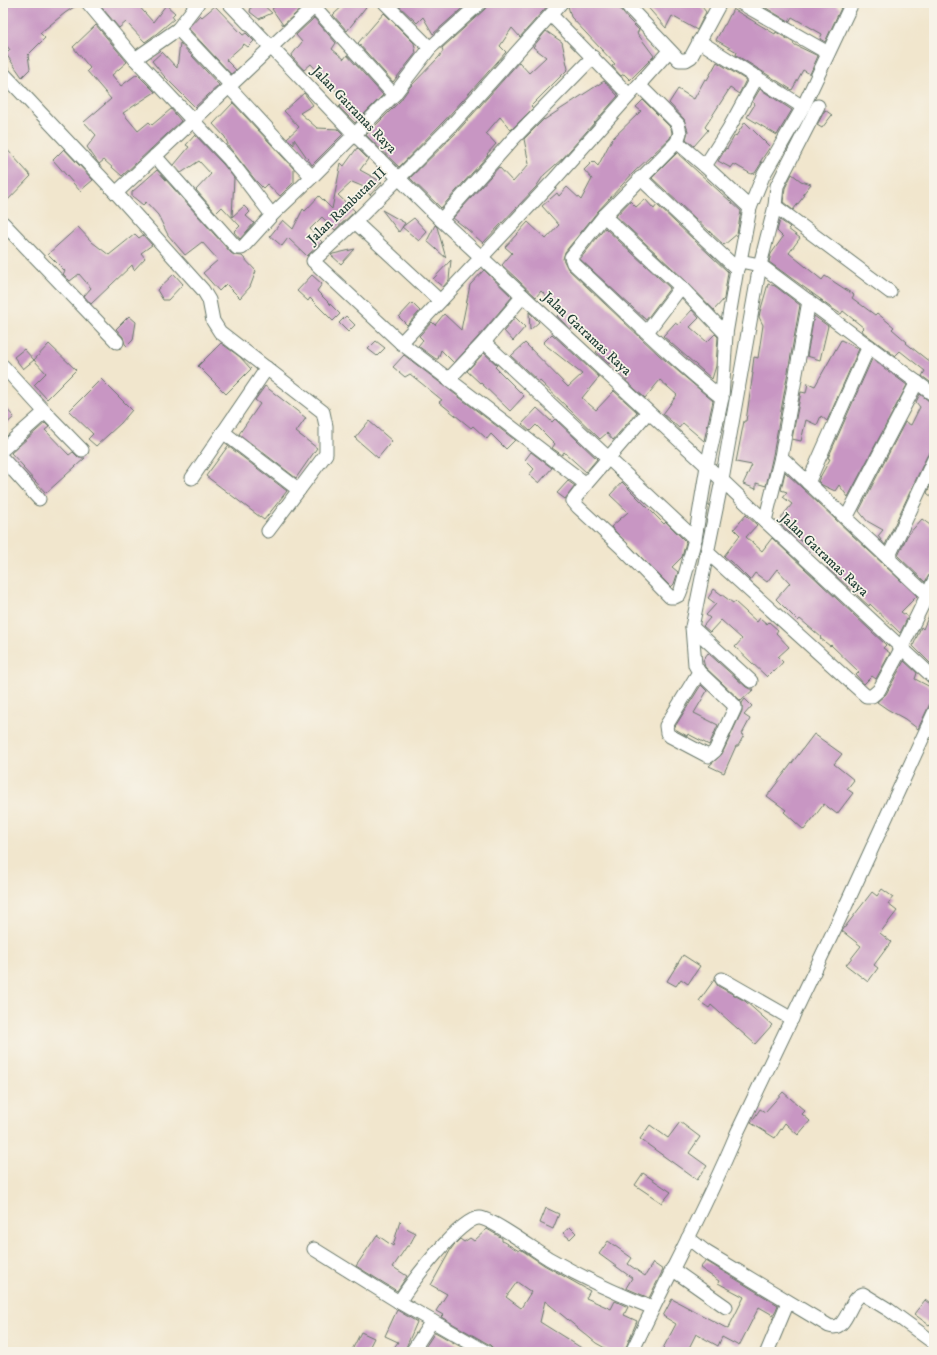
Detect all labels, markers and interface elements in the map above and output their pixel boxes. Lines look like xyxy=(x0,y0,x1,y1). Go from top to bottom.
street label: Jalan Gatramas Raya xyxy=(306,61,400,158)
street label: Jalan Rambutan II xyxy=(302,164,390,250)
street label: Jalan Gatramas Raya xyxy=(537,287,635,380)
street label: Jalan Gatramas Raya xyxy=(774,508,872,601)

